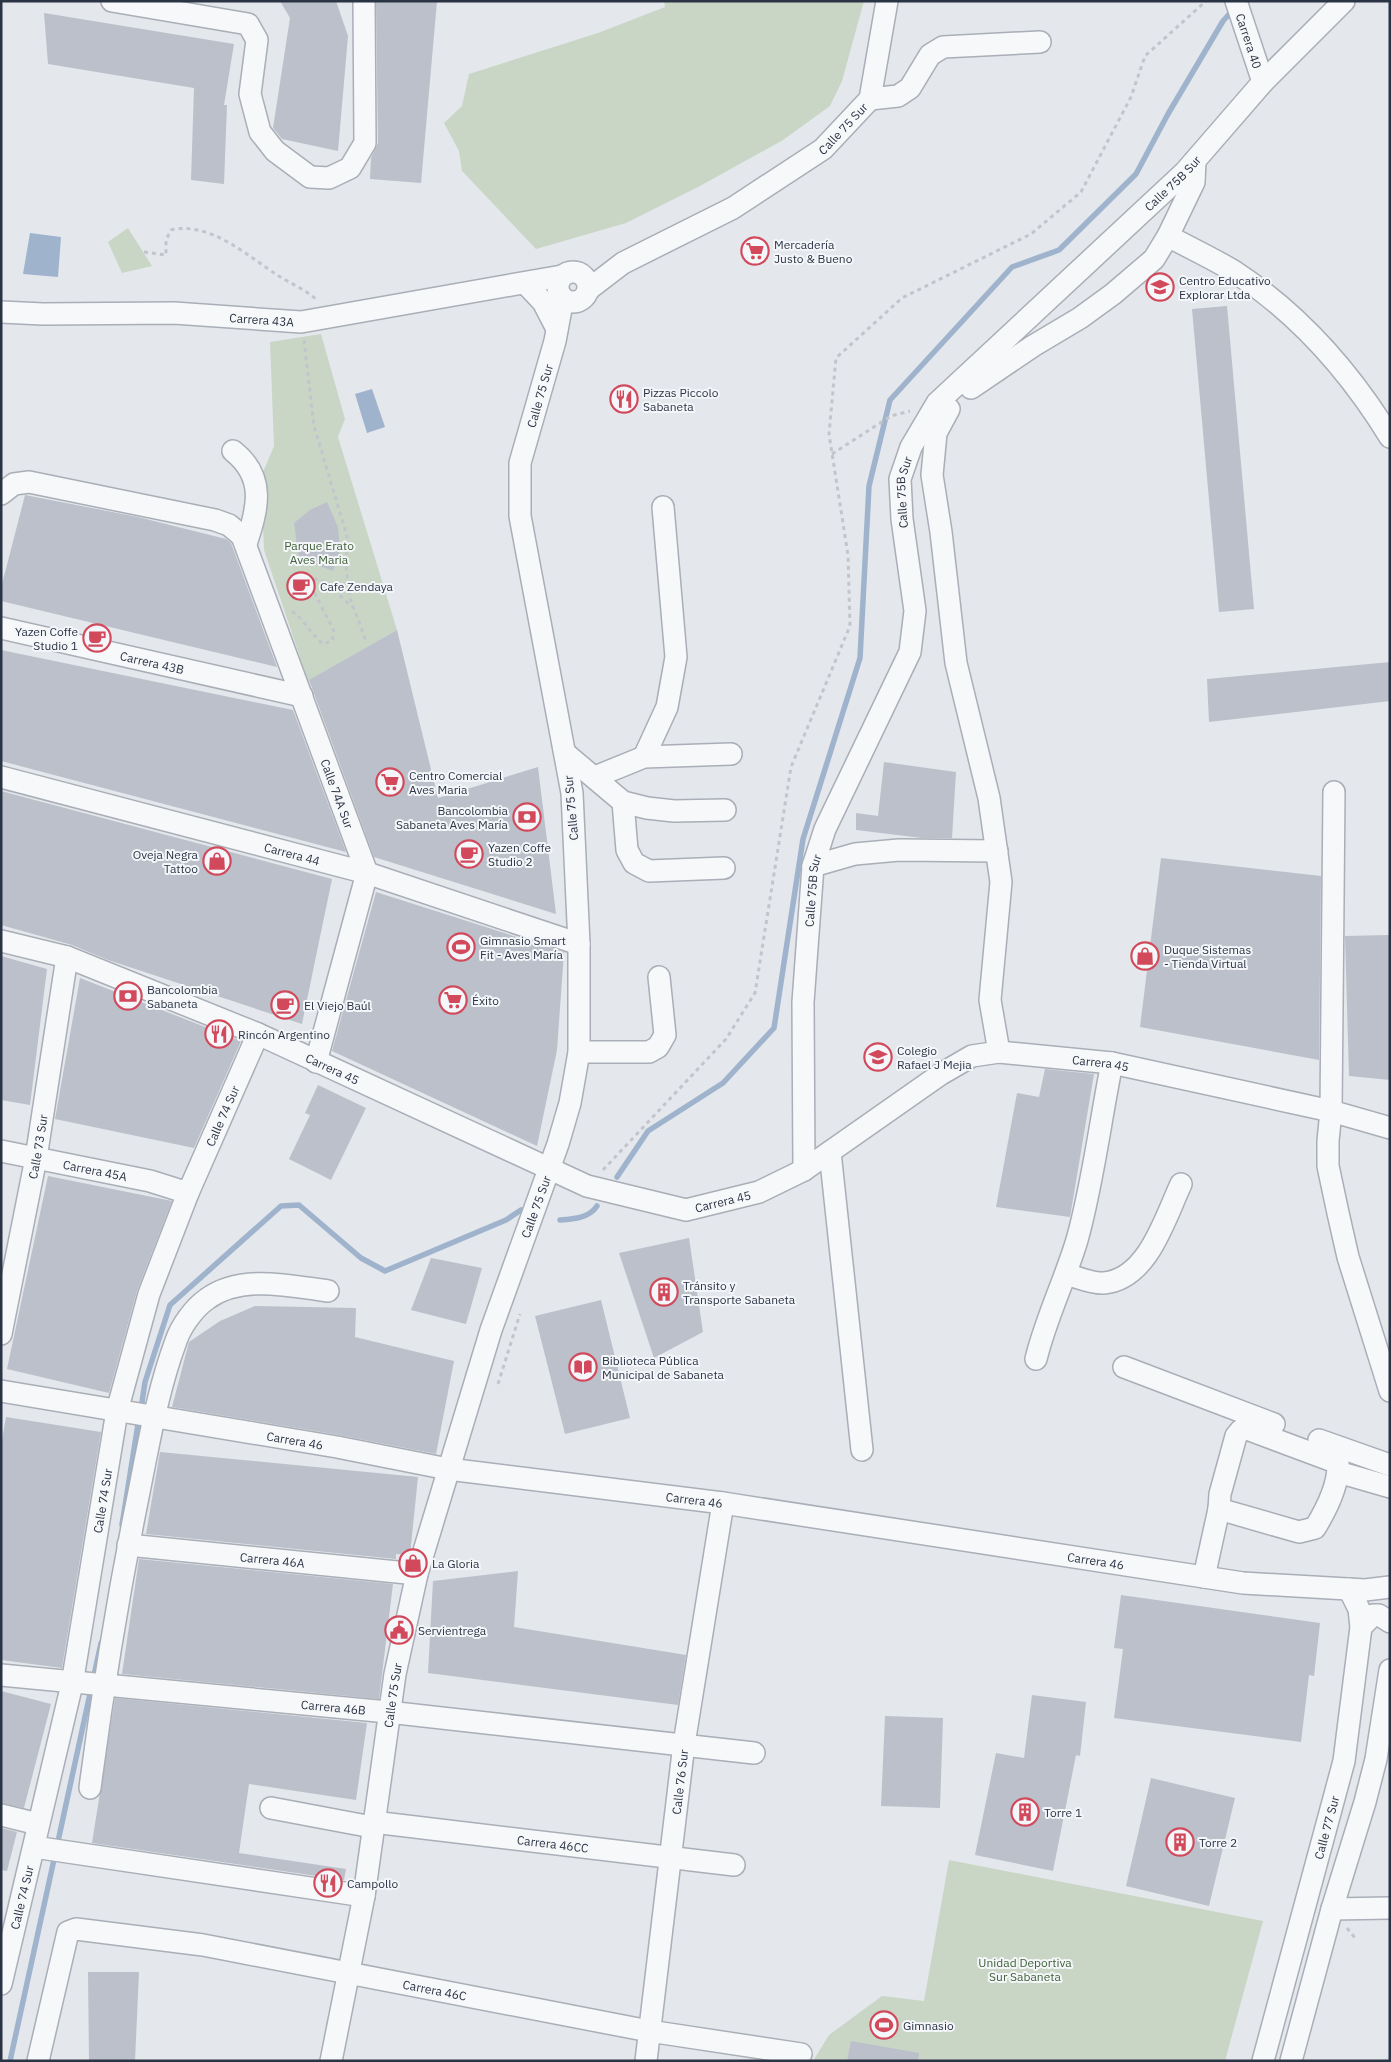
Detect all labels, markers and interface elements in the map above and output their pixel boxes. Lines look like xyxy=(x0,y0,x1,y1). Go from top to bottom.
street label: Carrera 40 xyxy=(1233,11,1265,70)
street label: Calle 75 Sur xyxy=(816,99,871,157)
street label: Calle 75B Sur xyxy=(1141,152,1204,214)
supermarket icon: Mercadería Justo & Bueno xyxy=(740,236,770,266)
place label: Mercadería Justo & Bueno xyxy=(774,237,853,266)
school or university icon: Centro Educativo Explorar Ltda xyxy=(1145,272,1175,302)
place label: Centro Educativo Explorar Ltda xyxy=(1179,273,1271,302)
street label: Carrera 43A xyxy=(229,309,295,329)
street label: Calle 75 Sur xyxy=(523,362,556,429)
restaurant icon: Pizzas Piccolo Sabaneta xyxy=(609,384,639,414)
place label: Pizzas Piccolo Sabaneta xyxy=(643,385,719,414)
street label: Calle 75B Sur xyxy=(892,454,915,529)
park label: Parque Erato Aves Maria xyxy=(284,538,354,567)
cafe icon: Cafe Zendaya xyxy=(286,571,316,601)
place label: Cafe Zendaya xyxy=(320,579,394,594)
cafe icon: Yazen Coffe Studio 1 xyxy=(82,623,112,653)
place label: Yazen Coffe Studio 1 xyxy=(15,624,78,653)
street label: Carrera 43B xyxy=(119,648,186,677)
street label: Calle 74A Sur xyxy=(318,757,357,831)
supermarket icon: Centro Comercial Aves Maria xyxy=(375,767,405,797)
place label: Centro Comercial Aves Maria xyxy=(409,768,502,797)
street label: Calle 75 Sur xyxy=(561,774,581,841)
bank icon: Bancolombia Sabaneta Aves María xyxy=(512,802,542,832)
place label: Bancolombia Sabaneta Aves María xyxy=(396,803,509,832)
street label: Carrera 44 xyxy=(263,839,322,868)
cafe icon: Yazen Coffe Studio 2 xyxy=(454,839,484,869)
place label: Yazen Coffe Studio 2 xyxy=(488,840,551,869)
shop icon: Oveja Negra Tattoo xyxy=(202,846,232,876)
place label: Oveja Negra Tattoo xyxy=(133,847,199,876)
street label: Calle 75B Sur xyxy=(801,852,824,927)
sports icon: Gimnasio Smart Fit - Aves María xyxy=(446,932,476,962)
place label: Gimnasio Smart Fit - Aves María xyxy=(480,933,566,962)
shop icon: Duque Sistemas - Tienda Virtual xyxy=(1130,941,1160,971)
place label: Duque Sistemas - Tienda Virtual xyxy=(1164,942,1251,971)
bank icon: Bancolombia Sabaneta xyxy=(113,981,143,1011)
place label: Bancolombia Sabaneta xyxy=(147,982,218,1011)
supermarket icon: Éxito xyxy=(438,985,468,1015)
cafe icon: El Viejo Baúl xyxy=(270,990,300,1020)
place label: Éxito xyxy=(472,993,499,1008)
place label: El Viejo Baúl xyxy=(304,998,371,1013)
restaurant icon: Rincón Argentino xyxy=(204,1019,234,1049)
place label: Rincón Argentino xyxy=(238,1027,330,1042)
school or university icon: Colegio Rafael J Mejia xyxy=(863,1042,893,1072)
place label: Colegio Rafael J Mejia xyxy=(897,1043,972,1072)
street label: Carrera 45 xyxy=(303,1050,362,1087)
street label: Carrera 45 xyxy=(1071,1052,1130,1074)
street label: Calle 74 Sur xyxy=(202,1082,242,1149)
street label: Calle 73 Sur xyxy=(25,1113,50,1180)
street label: Carrera 45A xyxy=(62,1156,129,1184)
street label: Calle 75 Sur xyxy=(517,1173,554,1240)
street label: Carrera 45 xyxy=(693,1187,752,1215)
building icon: Tránsito y Transporte Sabaneta xyxy=(649,1277,679,1307)
place label: Tránsito y Transporte Sabaneta xyxy=(683,1278,796,1307)
library icon: Biblioteca Pública Municipal de Sabaneta xyxy=(568,1352,598,1382)
place label: Biblioteca Pública Municipal de Sabaneta xyxy=(602,1353,725,1382)
street label: Carrera 46 xyxy=(265,1428,324,1452)
street label: Calle 74 Sur xyxy=(89,1467,115,1534)
street label: Carrera 46 xyxy=(665,1488,724,1510)
shop icon: La Gloria xyxy=(398,1548,428,1578)
street label: Carrera 46A xyxy=(239,1549,306,1570)
street label: Carrera 46 xyxy=(1066,1549,1125,1572)
place label: La Gloria xyxy=(432,1556,480,1571)
public building icon: Servientrega xyxy=(384,1615,414,1645)
place label: Servientrega xyxy=(418,1623,487,1638)
street label: Calle 75 Sur xyxy=(380,1661,405,1729)
street label: Carrera 46B xyxy=(300,1696,367,1717)
street label: Calle 76 Sur xyxy=(668,1748,691,1815)
street label: Calle 77 Sur xyxy=(1310,1793,1342,1861)
building icon: Torre 1 xyxy=(1010,1797,1040,1827)
place label: Torre 1 xyxy=(1044,1805,1082,1820)
building icon: Torre 2 xyxy=(1165,1827,1195,1857)
street label: Carrera 46CC xyxy=(516,1832,590,1855)
place label: Torre 2 xyxy=(1199,1835,1237,1850)
street label: Calle 74 Sur xyxy=(7,1863,36,1931)
restaurant icon: Campollo xyxy=(313,1868,343,1898)
place label: Campollo xyxy=(347,1876,398,1891)
park label: Unidad Deportiva Sur Sabaneta xyxy=(978,1955,1072,1984)
street label: Carrera 46C xyxy=(402,1976,468,2003)
sports icon: Gimnasio xyxy=(869,2010,899,2040)
place label: Gimnasio xyxy=(903,2018,954,2033)

